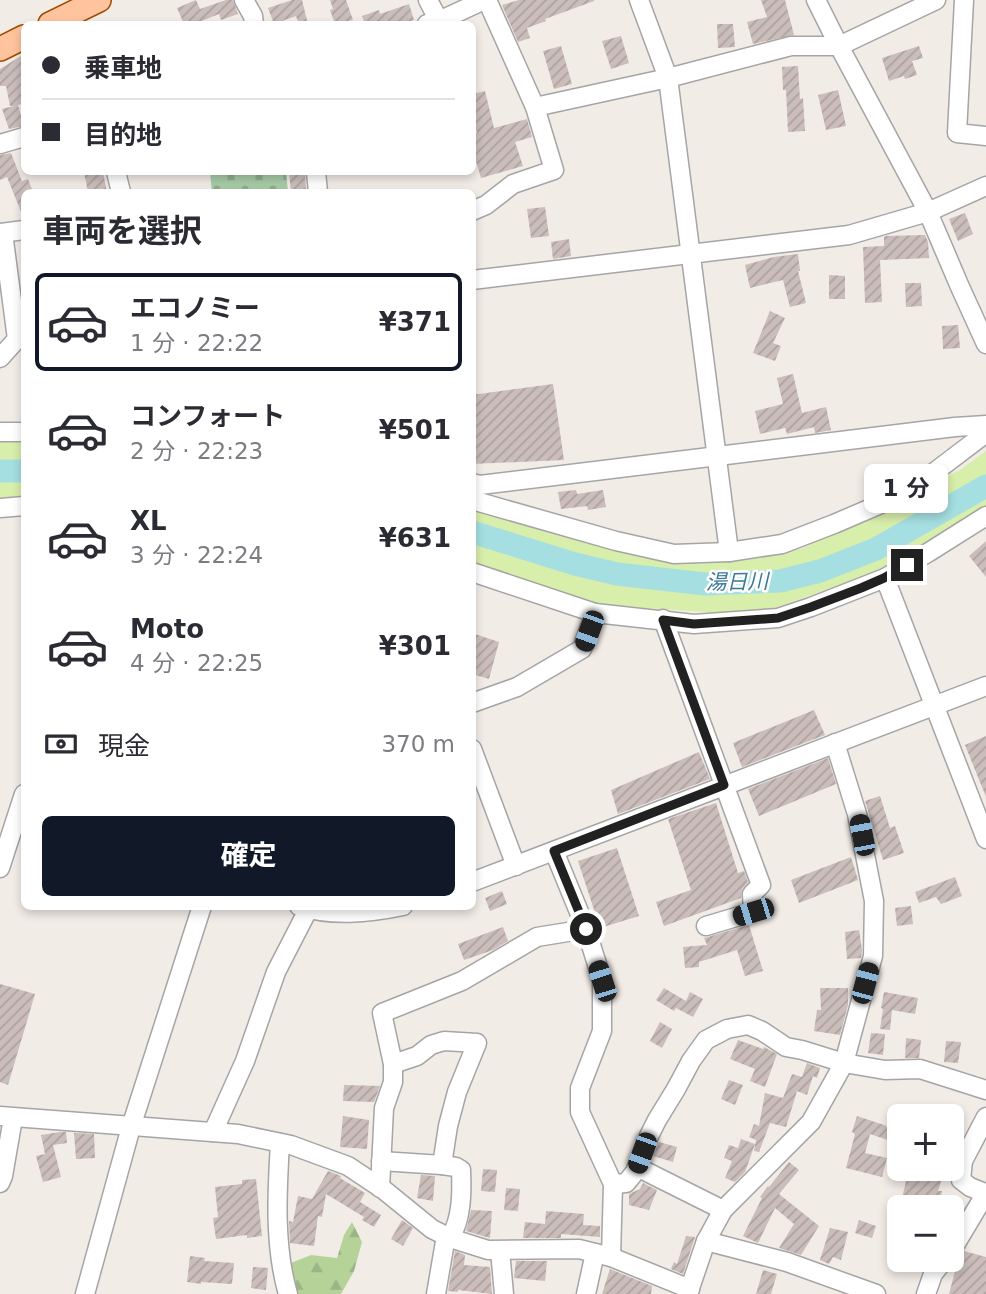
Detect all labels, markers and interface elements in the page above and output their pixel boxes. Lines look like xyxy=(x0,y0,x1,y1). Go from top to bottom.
text: 乗車地 xyxy=(84,53,162,83)
text: 目的地 xyxy=(84,120,162,150)
text: 車両を選択 xyxy=(42,212,202,250)
icon: car xyxy=(46,291,109,354)
text: エコノミー xyxy=(130,293,260,323)
text: ¥371 xyxy=(379,307,451,337)
text: 1 分 · 22:22 xyxy=(130,330,263,356)
icon: car xyxy=(46,399,109,462)
text: コンフォート xyxy=(130,401,285,431)
text: ¥501 xyxy=(379,415,451,445)
text: 2 分 · 22:23 xyxy=(130,438,263,464)
callout: 1 分 xyxy=(865,463,949,512)
text: 1 分 xyxy=(882,475,930,501)
text: XL xyxy=(130,506,167,536)
icon: car xyxy=(46,507,109,570)
text: ¥631 xyxy=(379,523,451,553)
text: 3 分 · 22:24 xyxy=(130,542,263,568)
route end xyxy=(891,549,923,581)
water label: 湯日川 xyxy=(705,569,771,595)
car xyxy=(572,608,607,654)
text: Moto xyxy=(130,614,204,644)
icon: car xyxy=(46,615,109,678)
text: ¥301 xyxy=(379,631,451,661)
text: 4 分 · 22:25 xyxy=(130,650,263,676)
icon: cash xyxy=(42,725,80,763)
text: 現金 xyxy=(98,731,150,761)
text: 370 m xyxy=(381,731,455,757)
car xyxy=(848,812,877,858)
button: 確定 xyxy=(42,816,455,896)
car xyxy=(730,896,777,928)
route start xyxy=(570,913,602,945)
car xyxy=(586,958,619,1004)
car xyxy=(850,960,881,1006)
map controls xyxy=(887,1104,964,1272)
button: + xyxy=(887,1104,964,1181)
car xyxy=(625,1130,660,1176)
button: − xyxy=(887,1195,964,1272)

